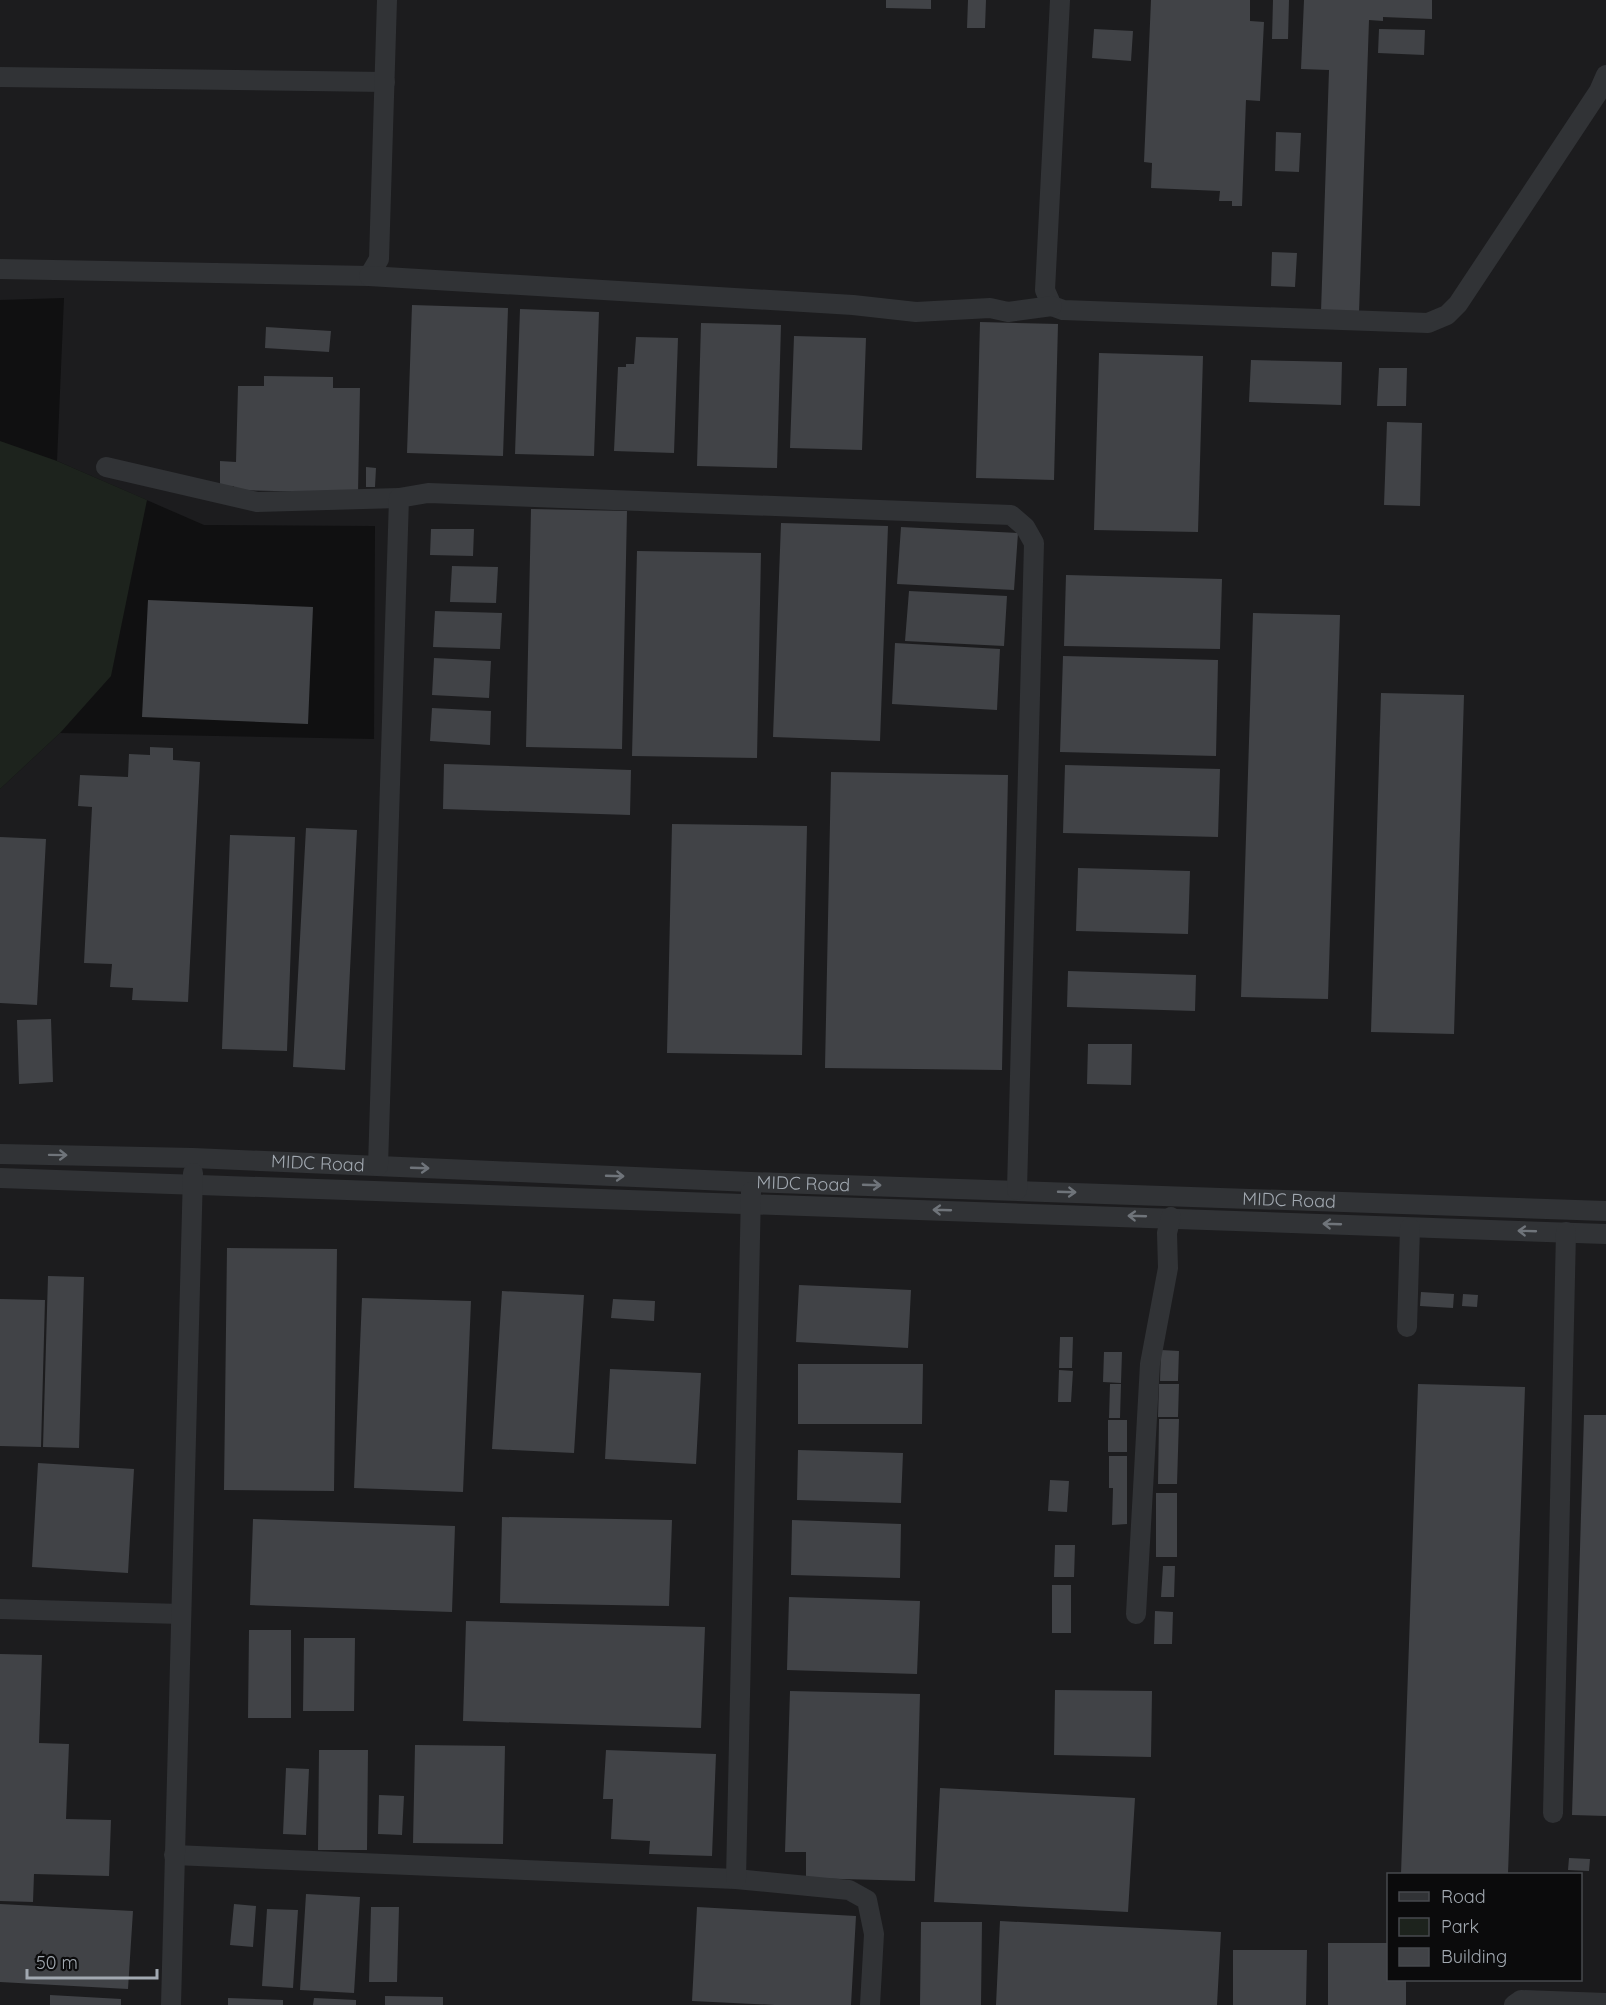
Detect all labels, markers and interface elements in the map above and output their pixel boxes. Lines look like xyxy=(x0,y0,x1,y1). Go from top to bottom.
street label: MIDC Road xyxy=(271,1149,365,1176)
one-way arrow xyxy=(48,1150,68,1161)
one-way arrow xyxy=(409,1162,429,1173)
one-way arrow xyxy=(604,1170,624,1181)
street label: MIDC Road xyxy=(756,1170,851,1196)
one-way arrow xyxy=(862,1180,882,1191)
one-way arrow xyxy=(1057,1186,1077,1197)
street label: MIDC Road xyxy=(1242,1187,1336,1213)
one-way arrow xyxy=(932,1204,952,1215)
one-way arrow xyxy=(1127,1211,1147,1222)
one-way arrow xyxy=(1322,1219,1342,1230)
one-way arrow xyxy=(1517,1225,1537,1237)
legend xyxy=(1387,1873,1582,1981)
text: Road xyxy=(1441,1885,1486,1908)
text: Park xyxy=(1441,1915,1479,1938)
scale bar xyxy=(27,1942,158,1980)
text: Building xyxy=(1441,1945,1507,1968)
text: 50 m xyxy=(36,1951,78,1974)

